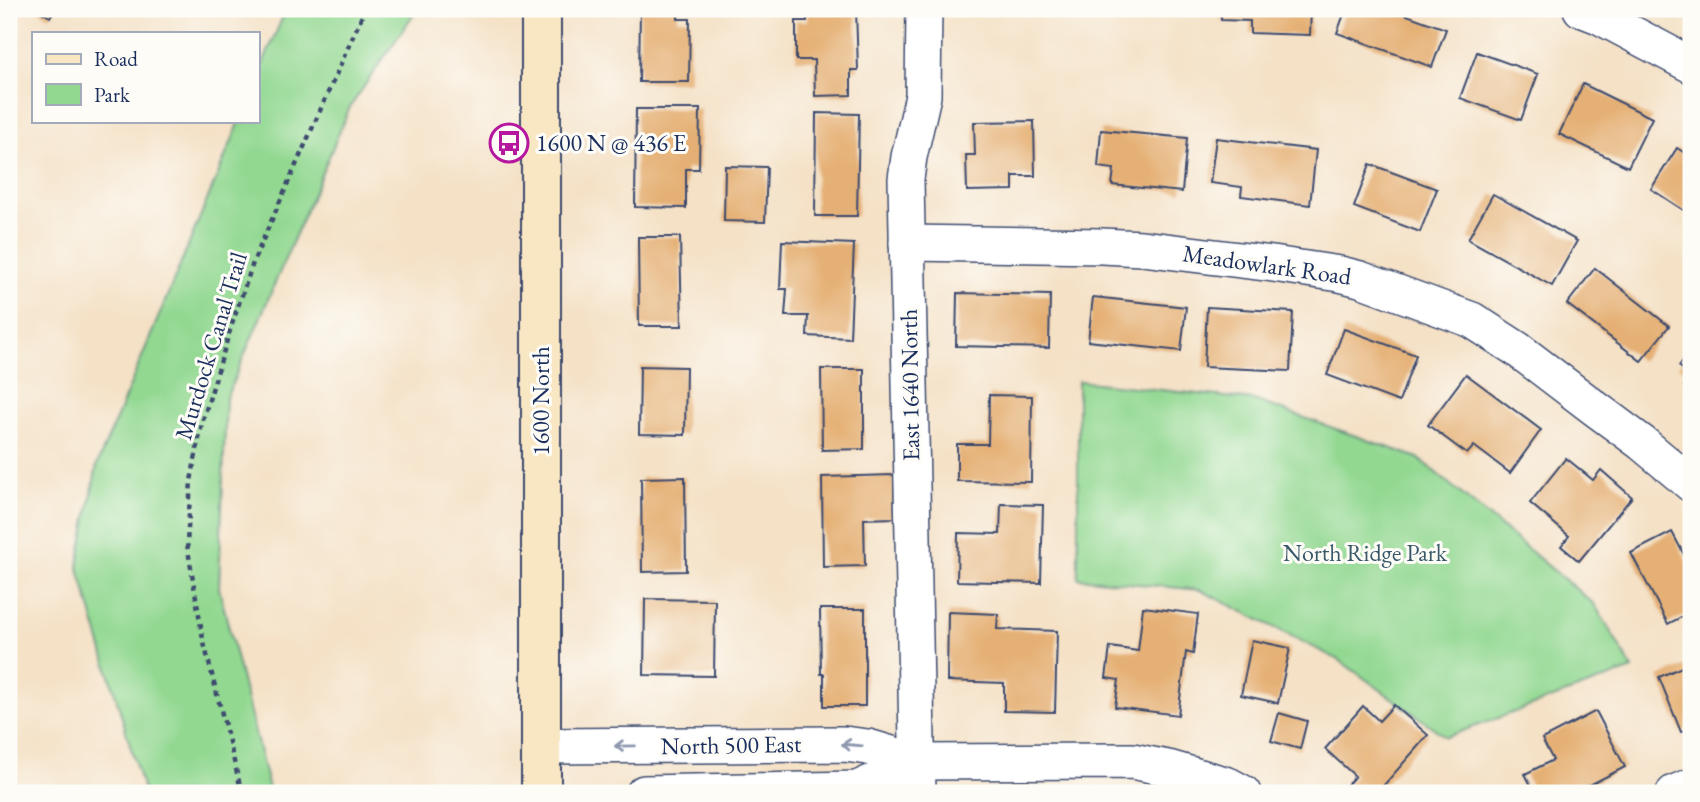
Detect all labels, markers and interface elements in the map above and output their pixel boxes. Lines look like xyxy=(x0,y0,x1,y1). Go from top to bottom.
legend xyxy=(32,32,259,122)
text: Road xyxy=(94,45,138,72)
text: Park xyxy=(94,81,131,108)
bus stop icon: 1600 N @ 436 E xyxy=(488,122,530,164)
place label: 1600 N @ 436 E xyxy=(536,127,686,158)
street label: Meadowlark Road xyxy=(1181,237,1354,292)
street label: Murdock Canal Trail xyxy=(167,248,254,443)
street label: East 1640 North xyxy=(893,309,926,461)
street label: 1600 North xyxy=(525,346,556,456)
park label: North Ridge Park xyxy=(1283,537,1448,568)
street label: North 500 East xyxy=(660,728,802,761)
one-way arrow xyxy=(842,738,864,751)
one-way arrow xyxy=(614,739,637,753)

